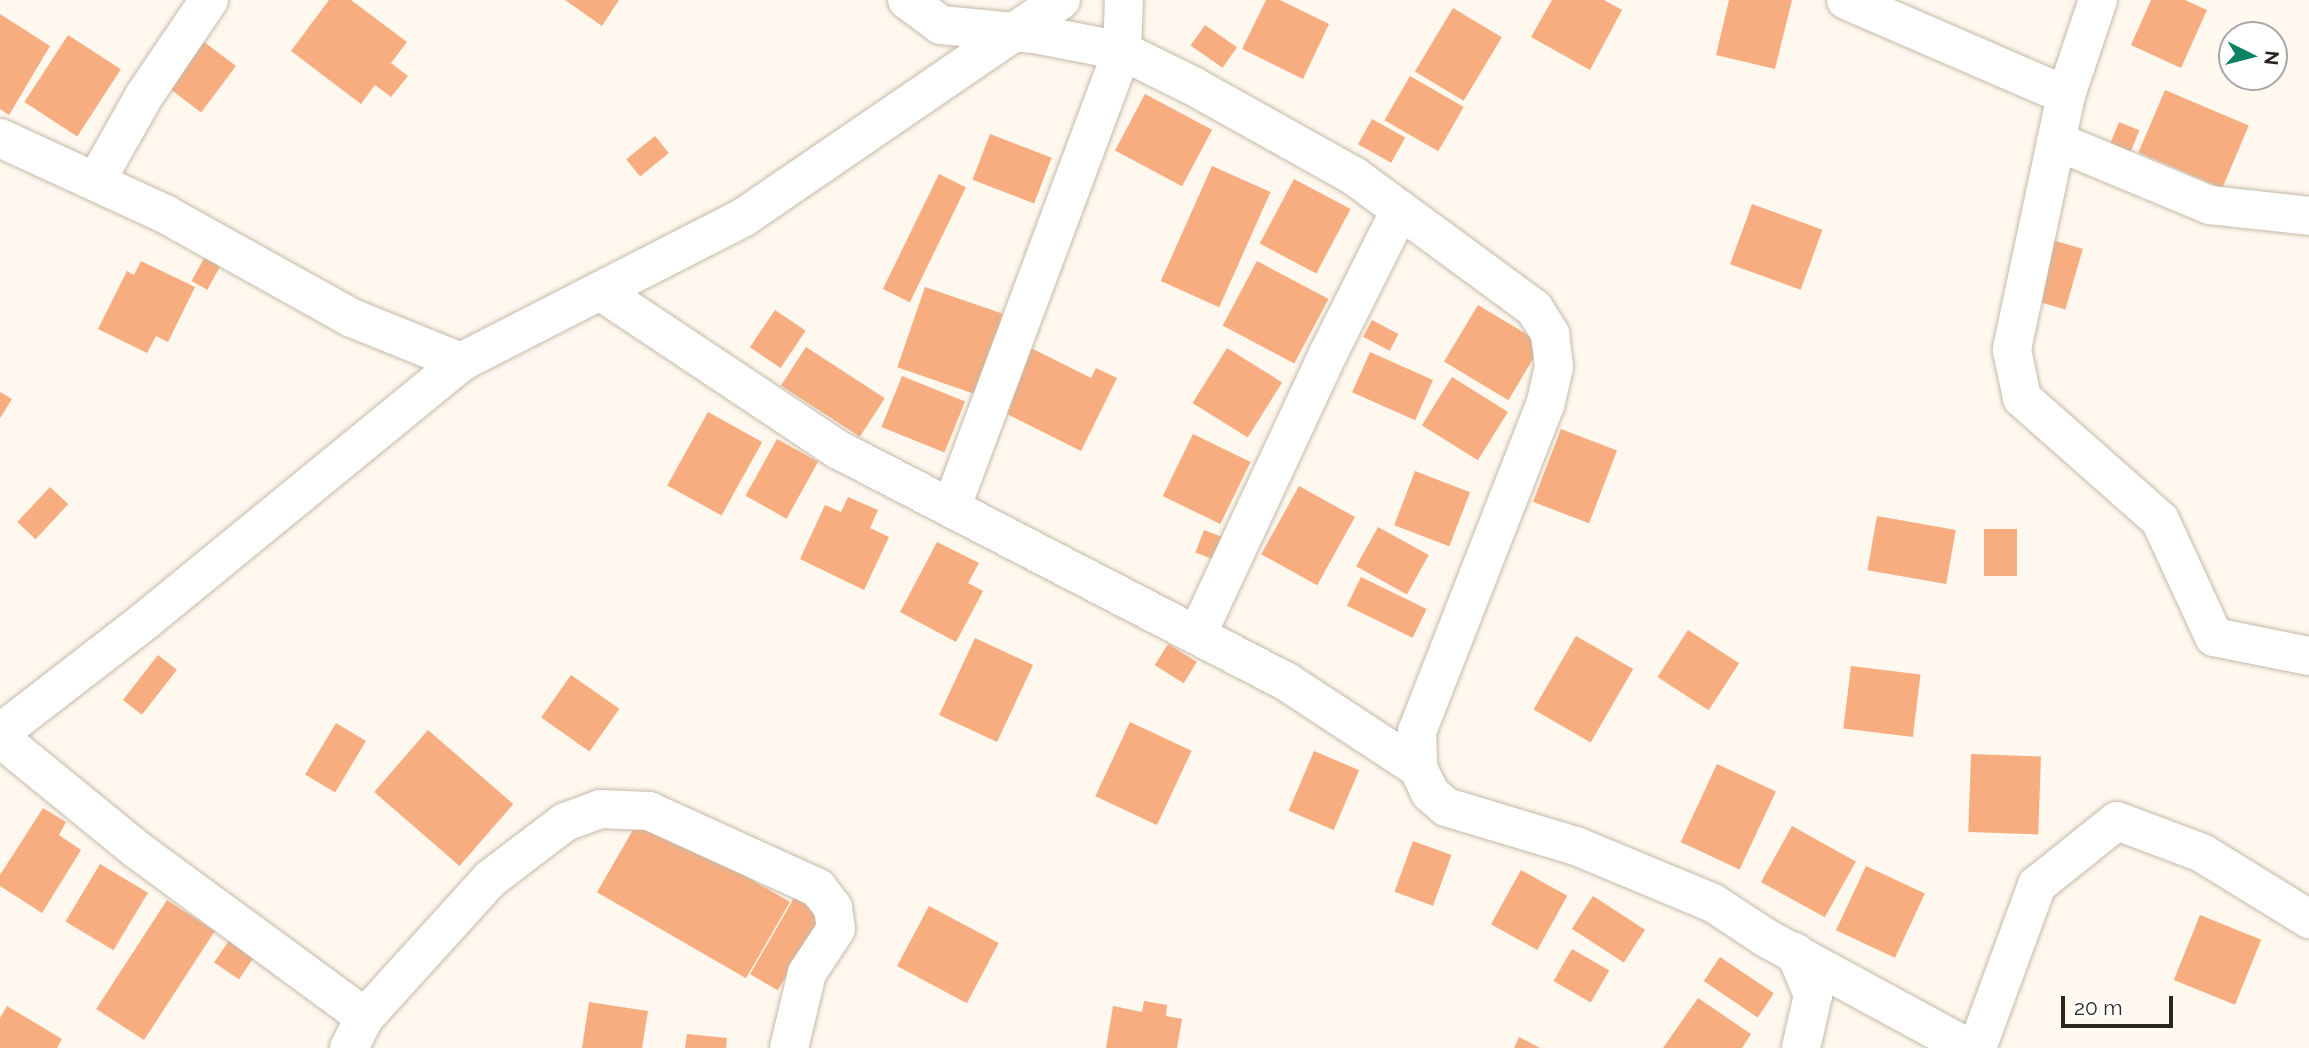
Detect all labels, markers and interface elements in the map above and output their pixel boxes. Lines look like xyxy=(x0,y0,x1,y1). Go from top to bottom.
north arrow xyxy=(2218,21,2288,91)
text: N xyxy=(2260,50,2284,66)
scale bar xyxy=(2064,982,2176,1026)
text: 20 m xyxy=(2074,995,2122,1020)

